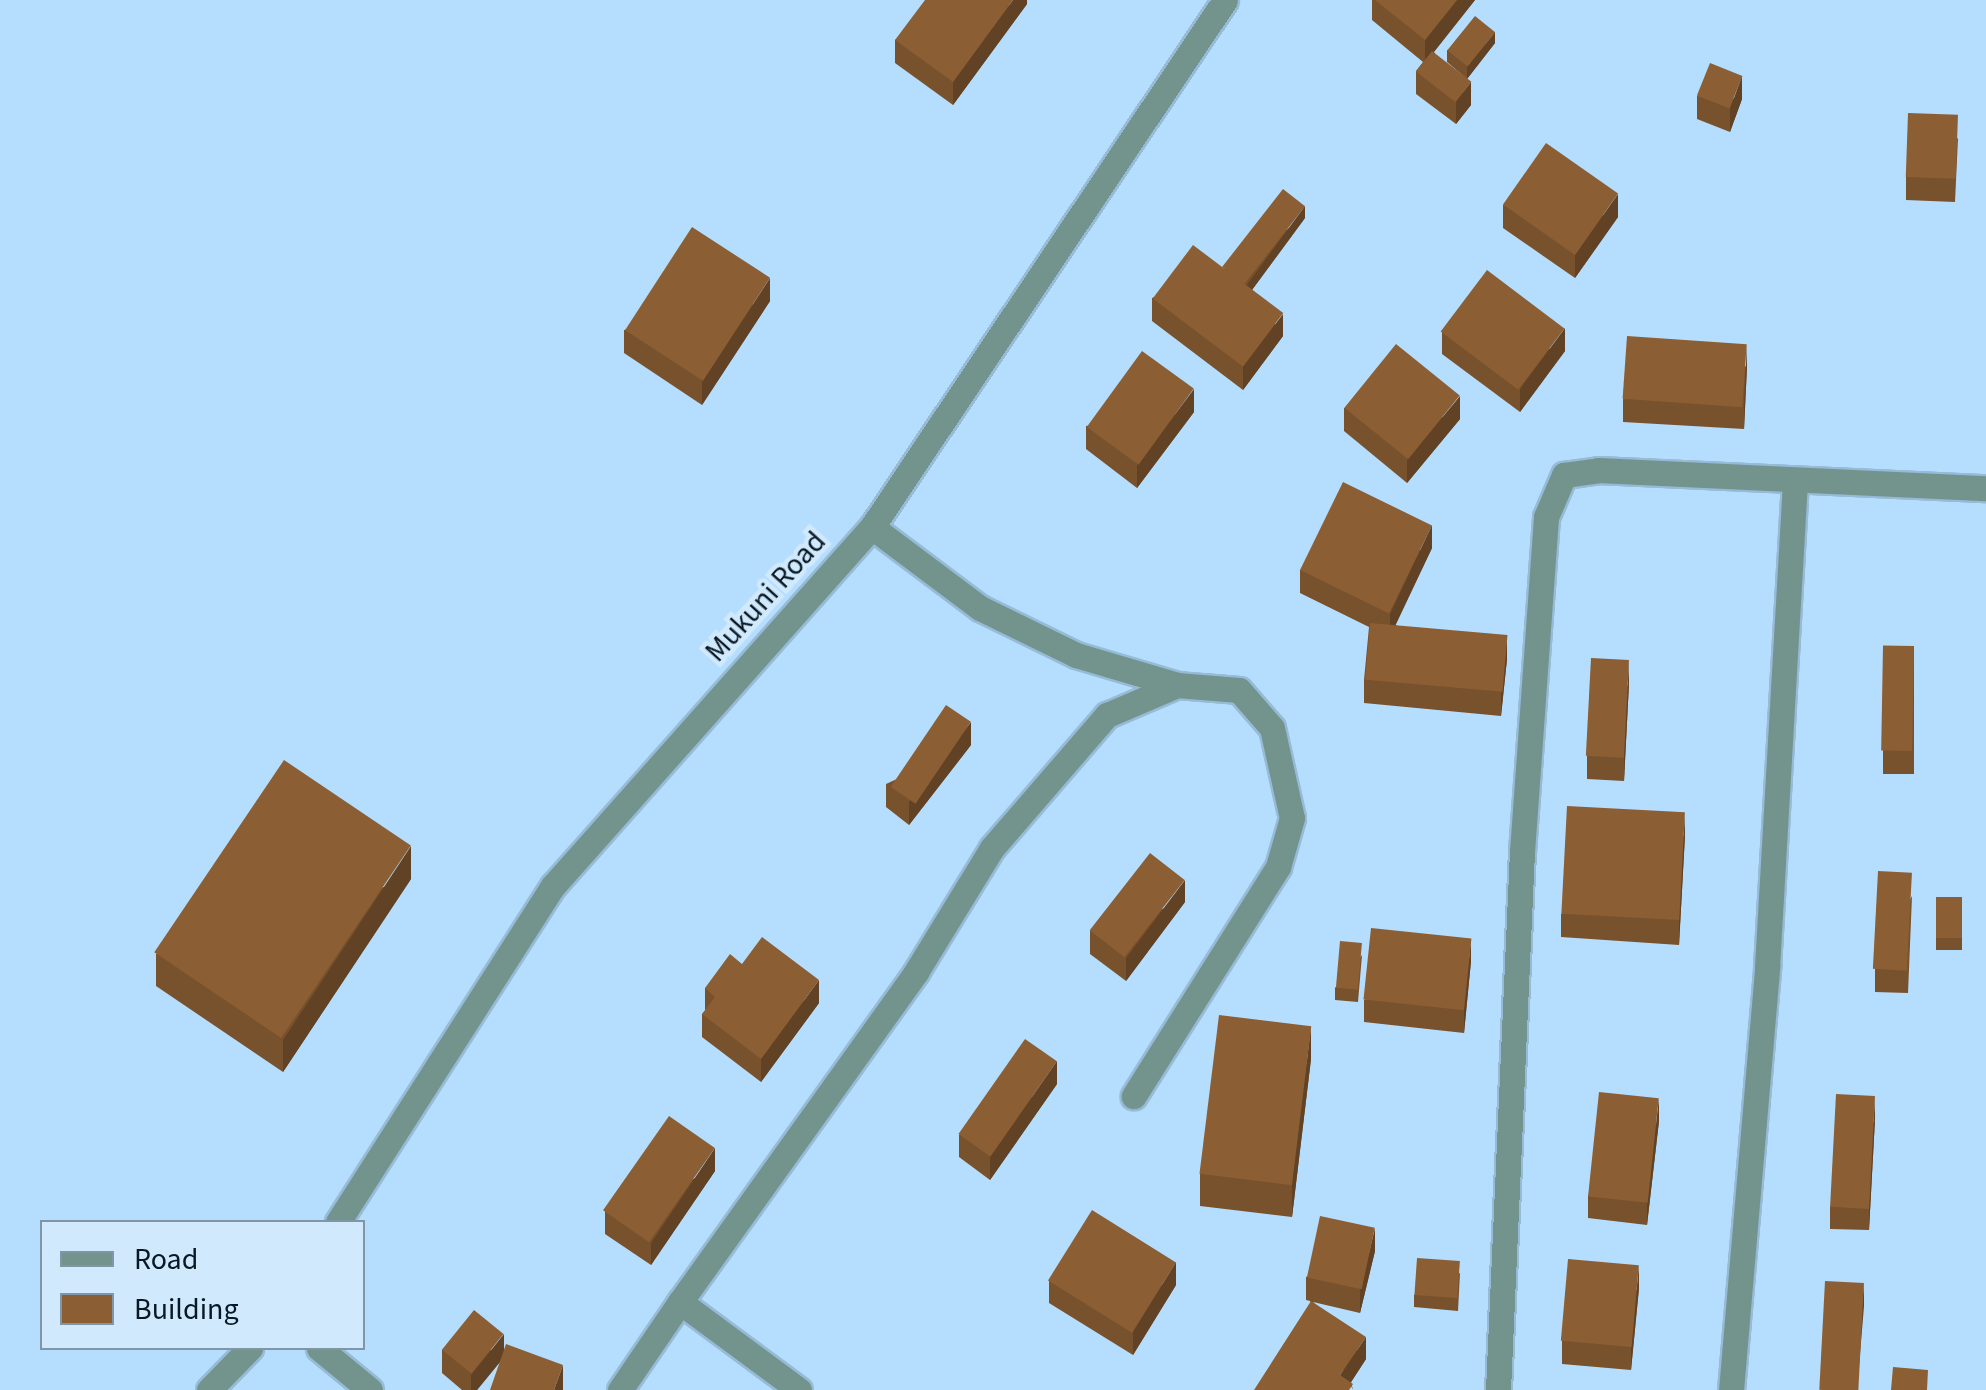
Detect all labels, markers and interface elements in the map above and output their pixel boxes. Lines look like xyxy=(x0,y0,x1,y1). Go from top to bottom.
street label: Mukuni Road xyxy=(698,524,834,670)
legend xyxy=(40,1220,365,1350)
text: Road xyxy=(134,1238,198,1281)
text: Building xyxy=(134,1288,239,1331)

